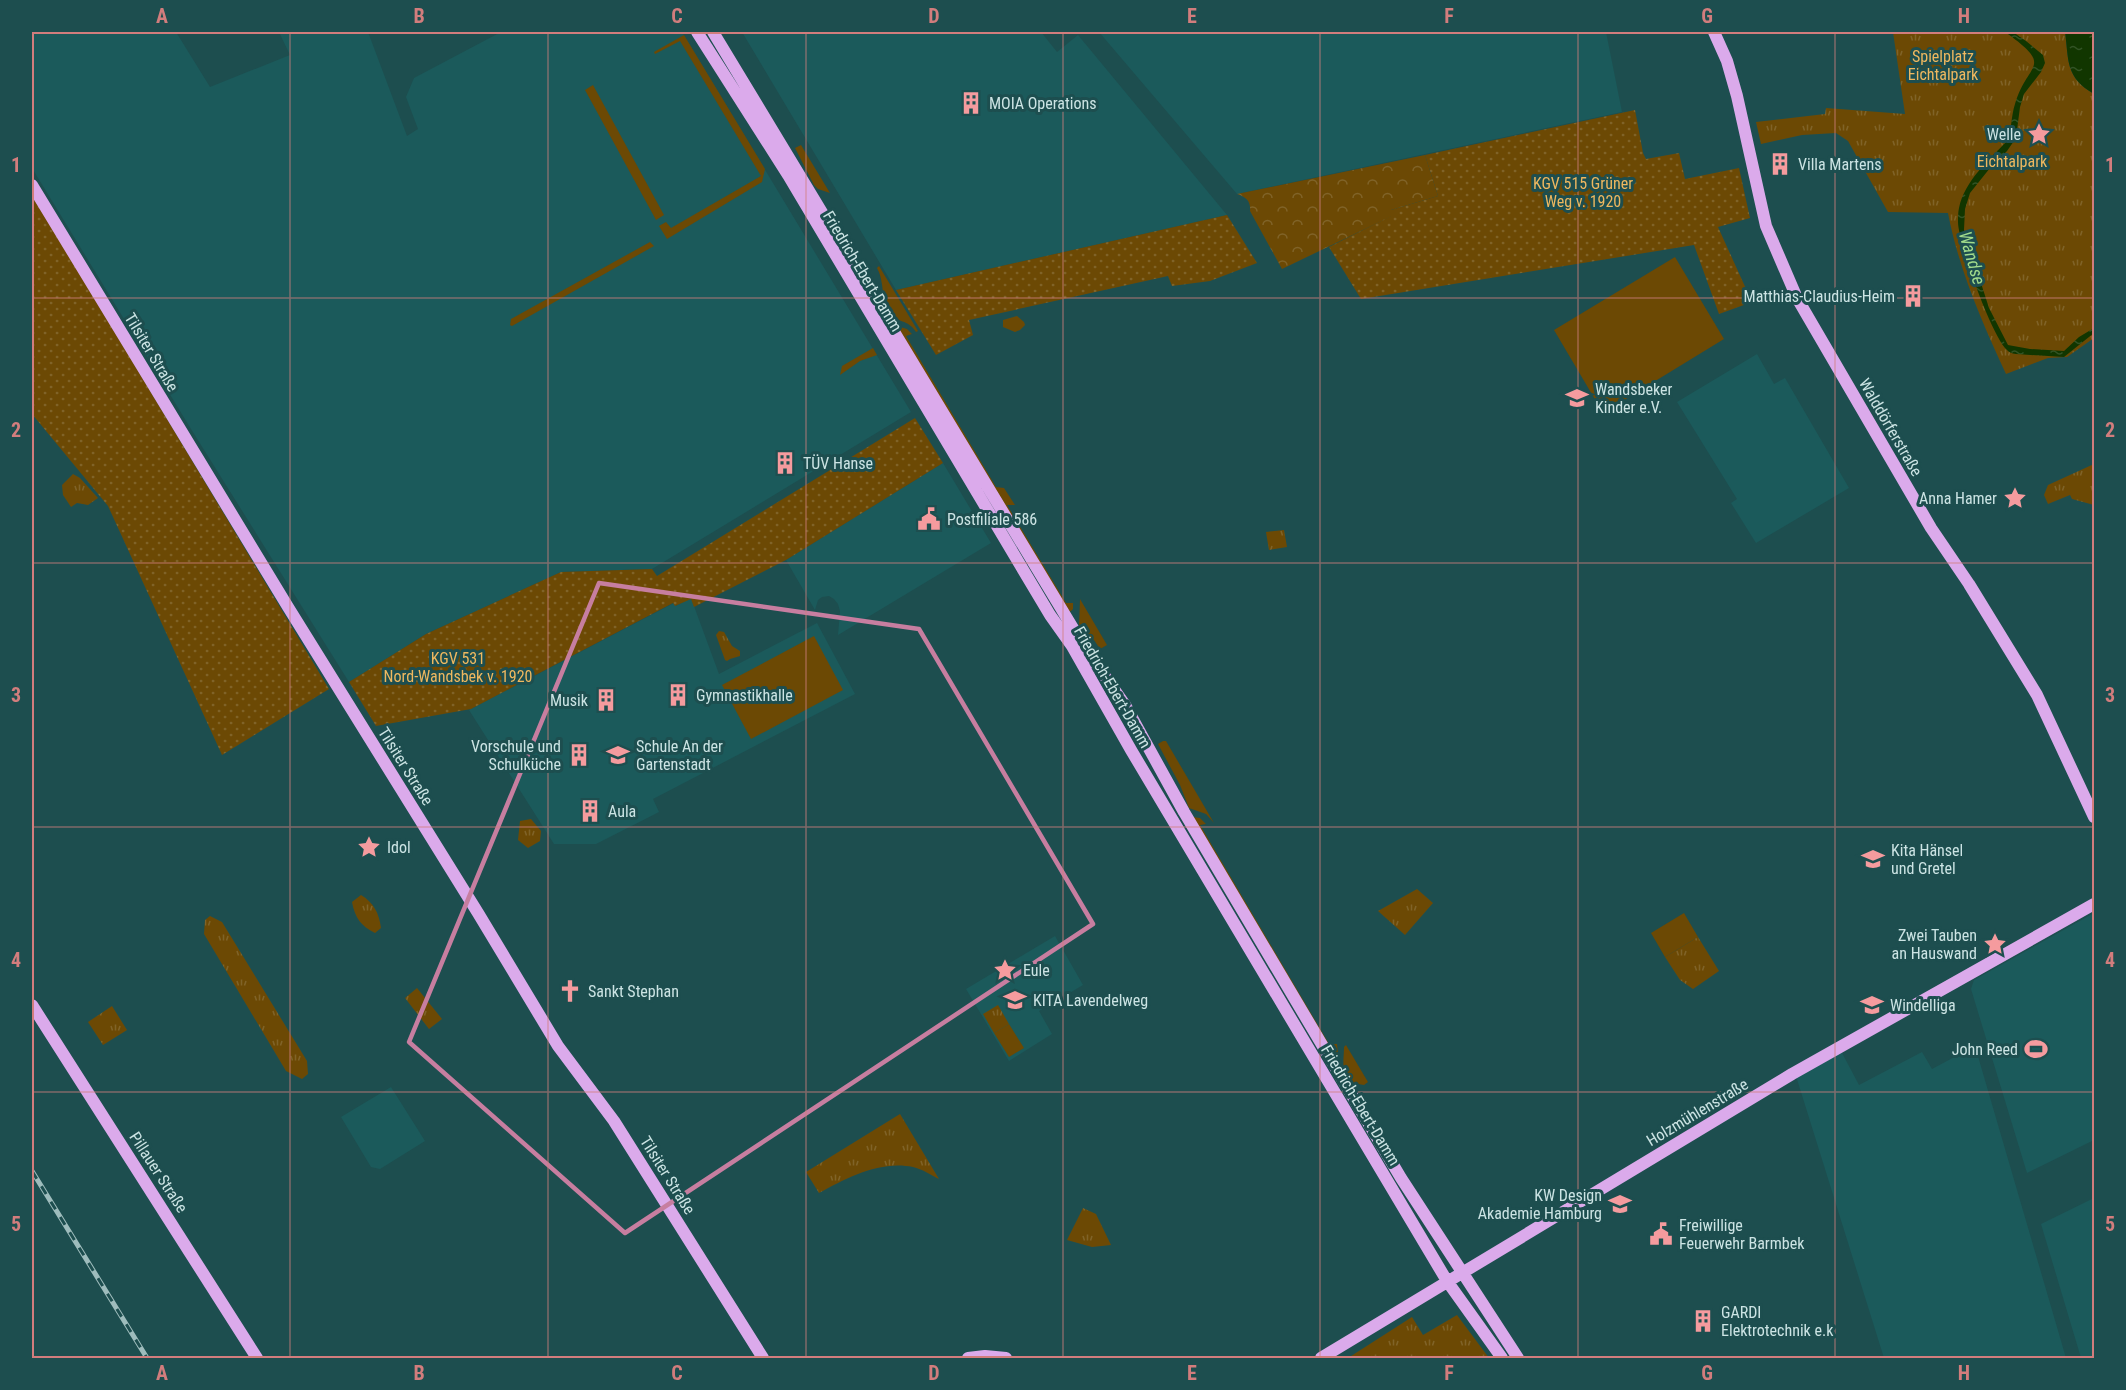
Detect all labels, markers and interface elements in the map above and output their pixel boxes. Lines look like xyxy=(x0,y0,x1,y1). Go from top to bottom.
text: A xyxy=(156,4,168,28)
text: B xyxy=(413,4,425,28)
text: C xyxy=(671,4,683,28)
text: D xyxy=(928,4,940,28)
text: E xyxy=(1187,4,1197,28)
text: F xyxy=(1444,4,1454,28)
text: G xyxy=(1701,4,1713,28)
text: H xyxy=(1958,4,1970,28)
park label: Spielplatz Eichtalpark xyxy=(1908,47,1979,84)
building icon: MOIA Operations xyxy=(958,90,984,116)
place label: MOIA Operations xyxy=(989,94,1096,113)
place icon: Welle xyxy=(2026,121,2052,147)
place label: Welle xyxy=(1987,125,2021,144)
building icon: Villa Martens xyxy=(1767,151,1793,177)
park label: Eichtalpark xyxy=(1977,152,2048,171)
text: 1 xyxy=(11,153,21,177)
text: 1 xyxy=(2105,153,2115,177)
place label: Villa Martens xyxy=(1798,155,1882,174)
park label: KGV 515 Grüner Weg v. 1920 xyxy=(1533,174,1633,211)
street label: Friedrich-Ebert-Damm xyxy=(819,208,906,335)
water label: Wandse xyxy=(1955,229,1990,287)
building icon: Matthias-Claudius-Heim xyxy=(1900,283,1926,309)
place label: Matthias-Claudius-Heim xyxy=(1744,287,1895,306)
street label: Tilsiter Straße xyxy=(121,309,183,395)
street label: Walddörferstraße xyxy=(1855,375,1926,479)
place label: Wandsbeker Kinder e.V. xyxy=(1595,380,1673,417)
school or university icon: Wandsbeker Kinder e.V. xyxy=(1564,385,1590,411)
text: 2 xyxy=(11,418,21,442)
text: 2 xyxy=(2105,418,2115,442)
building icon: TÜV Hanse xyxy=(772,450,798,476)
place label: TÜV Hanse xyxy=(803,454,873,473)
place icon: Anna Hamer xyxy=(2002,485,2028,511)
place label: Anna Hamer xyxy=(1919,489,1997,508)
public building icon: Postfiliale 586 xyxy=(916,506,942,532)
place label: Postfiliale 586 xyxy=(947,510,1037,529)
street label: Friedrich-Ebert-Damm xyxy=(1070,623,1155,751)
park label: KGV 531 Nord-Wandsbek v. 1920 xyxy=(384,649,532,686)
building icon: Gymnastikhalle xyxy=(665,682,691,708)
text: 3 xyxy=(11,683,21,707)
text: 3 xyxy=(2105,683,2115,707)
place label: Gymnastikhalle xyxy=(696,686,793,705)
building icon: Musik xyxy=(593,687,619,713)
place label: Musik xyxy=(550,691,589,710)
street label: Tilsiter Straße xyxy=(374,724,437,809)
place label: Vorschule und Schulküche xyxy=(471,737,561,774)
place label: Schule An der Gartenstadt xyxy=(636,737,723,774)
building icon: Vorschule und Schulküche xyxy=(566,742,592,768)
school or university icon: Schule An der Gartenstadt xyxy=(605,742,631,768)
building icon: Aula xyxy=(577,798,603,824)
place label: Aula xyxy=(608,802,636,821)
place icon: Idol xyxy=(356,834,382,860)
place label: Idol xyxy=(387,838,411,857)
place label: Kita Hänsel und Gretel xyxy=(1891,841,1963,878)
school or university icon: Kita Hänsel und Gretel xyxy=(1860,846,1886,872)
place label: Zwei Tauben an Hauswand xyxy=(1892,926,1977,963)
place icon: Zwei Tauben an Hauswand xyxy=(1982,931,2008,957)
text: 4 xyxy=(11,948,21,972)
text: 4 xyxy=(2105,948,2115,972)
place icon: Eule xyxy=(992,957,1018,983)
place label: Eule xyxy=(1023,961,1050,980)
church icon: Sankt Stephan xyxy=(557,978,583,1004)
place label: Sankt Stephan xyxy=(588,982,679,1001)
school or university icon: KITA Lavendelweg xyxy=(1002,987,1028,1013)
place label: KITA Lavendelweg xyxy=(1033,991,1148,1010)
school or university icon: Windelliga xyxy=(1859,992,1885,1018)
place label: Windelliga xyxy=(1890,996,1956,1015)
sports icon: John Reed xyxy=(2023,1036,2049,1062)
place label: John Reed xyxy=(1952,1040,2018,1059)
street label: Friedrich-Ebert-Damm xyxy=(1317,1042,1404,1169)
street label: Holzmühlenstraße xyxy=(1643,1075,1752,1150)
street label: Pillauer Straße xyxy=(125,1128,192,1216)
street label: Tilsiter Straße xyxy=(636,1133,699,1218)
place label: KW Design Akademie Hamburg xyxy=(1478,1186,1602,1223)
school or university icon: KW Design Akademie Hamburg xyxy=(1607,1191,1633,1217)
text: 5 xyxy=(11,1212,21,1236)
text: 5 xyxy=(2105,1212,2115,1236)
place label: Freiwillige Feuerwehr Barmbek xyxy=(1679,1216,1805,1253)
public building icon: Freiwillige Feuerwehr Barmbek xyxy=(1648,1221,1674,1247)
place label: GARDI Elektrotechnik e.k xyxy=(1721,1303,1834,1340)
building icon: GARDI Elektrotechnik e.k xyxy=(1690,1308,1716,1334)
text: A xyxy=(156,1361,168,1385)
text: B xyxy=(413,1361,425,1385)
text: C xyxy=(671,1361,683,1385)
text: D xyxy=(928,1361,940,1385)
text: E xyxy=(1187,1361,1197,1385)
text: F xyxy=(1444,1361,1454,1385)
text: G xyxy=(1701,1361,1713,1385)
text: H xyxy=(1958,1361,1970,1385)

